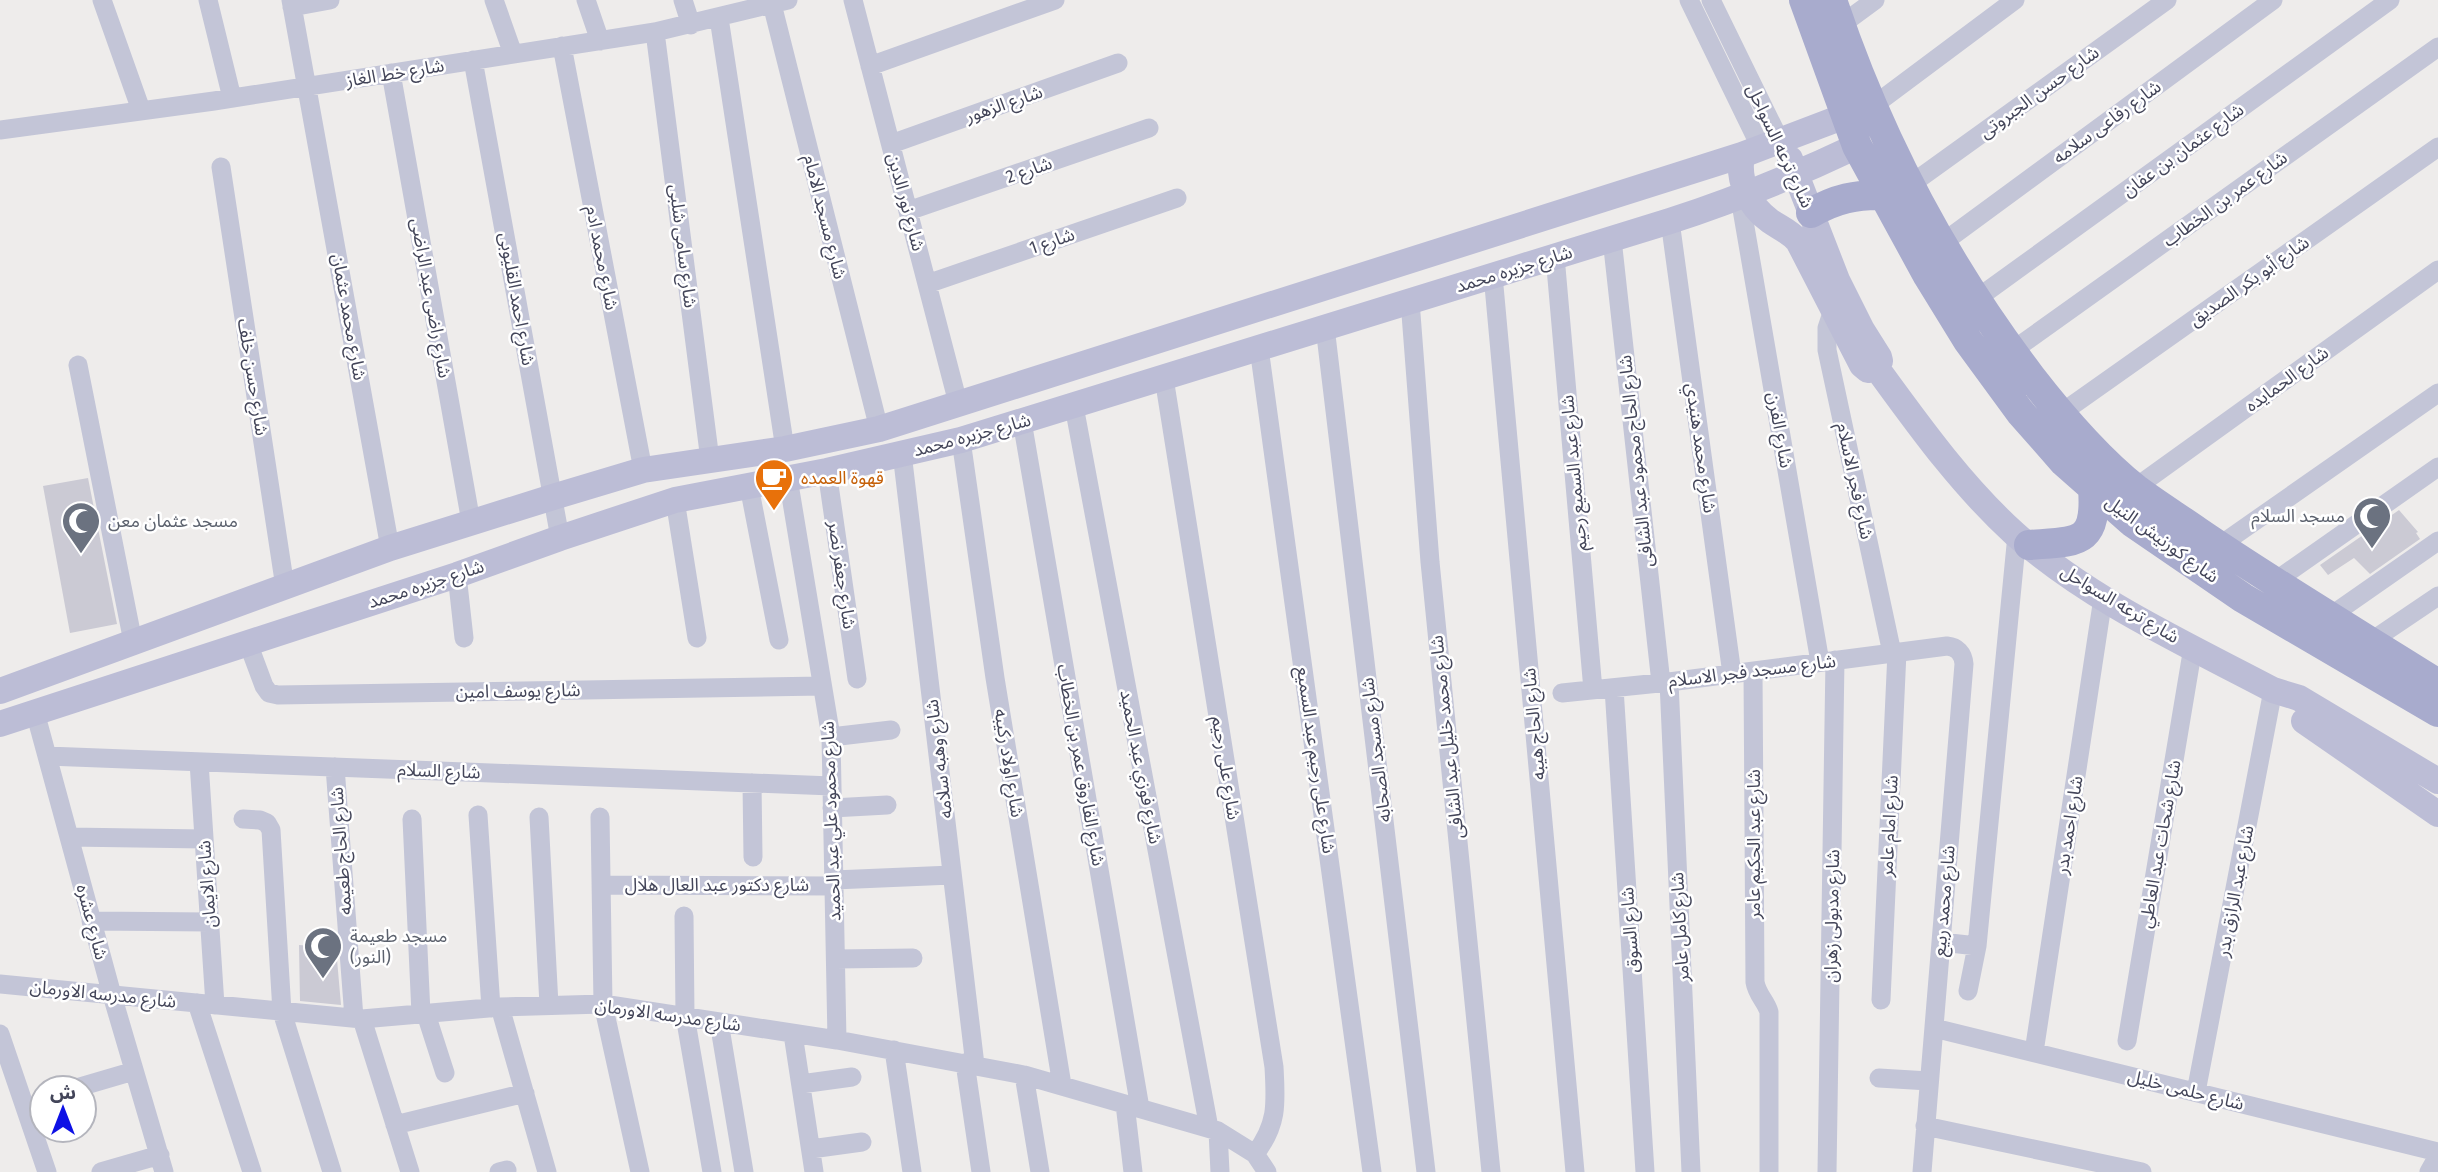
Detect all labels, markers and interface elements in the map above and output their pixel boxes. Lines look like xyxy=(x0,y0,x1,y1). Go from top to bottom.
street label: شارع حسن الجبروتى xyxy=(1975,41,2105,145)
street label: شارع خط الغاز xyxy=(343,54,446,95)
street label: شارع رفاعى سلامه xyxy=(2049,75,2167,171)
street label: شارع الزهور xyxy=(962,81,1046,131)
street label: شارع ترعه السواحل xyxy=(1739,81,1818,213)
street label: شارع عثمان بن عفان xyxy=(2118,98,2250,204)
street label: شارع عمر بن الخطاب xyxy=(2158,146,2293,254)
street label: شارع نور الدين xyxy=(879,151,930,254)
street label: شارع مسجد الامام xyxy=(796,152,851,282)
street label: شارع 2 xyxy=(1003,152,1056,191)
street label: شارع سامى شلبى xyxy=(662,183,702,310)
street label: شارع محمد ادم xyxy=(578,204,623,313)
street label: شارع راضى عبد الراضى xyxy=(403,216,456,380)
street label: شارع 1 xyxy=(1027,223,1078,262)
street label: شارع احمد القليوبى xyxy=(491,231,540,368)
street label: شارع أبو بكر الصديق xyxy=(2184,231,2315,333)
street label: شارع جزيره محمد xyxy=(1453,241,1576,300)
street label: شارع محمد عثمان xyxy=(324,252,371,383)
street label: شارع حسن خلف xyxy=(230,317,273,438)
street label: شارع الحمايده xyxy=(2241,341,2335,419)
street label: شارع الحاج محمود عبد الشافى xyxy=(1614,354,1661,568)
street label: شارع محمد هنيدي xyxy=(1678,382,1721,515)
street label: شارع الفرن xyxy=(1760,390,1797,470)
street label: شارع عبد السميع رحيم xyxy=(1556,394,1595,552)
street label: شارع جزيره محمد xyxy=(911,409,1034,464)
street label: شارع فجر الاسلام xyxy=(1829,421,1878,542)
cafe icon: قهوة العمده xyxy=(753,457,795,512)
place label: قهوة العمده xyxy=(801,467,884,489)
street label: شارع كورنيش النيل xyxy=(2099,490,2223,590)
mosque icon: مسجد السلام xyxy=(2351,495,2393,550)
mosque icon: مسجد عثمان معن xyxy=(60,500,102,555)
place label: مسجد السلام xyxy=(2251,505,2345,530)
place label: مسجد عثمان معن xyxy=(108,510,238,532)
street label: شارع جعفر نصر xyxy=(820,519,860,631)
street label: شارع جزيره محمد xyxy=(365,555,488,616)
street label: شارع ترعه السواحل xyxy=(2055,560,2183,651)
street label: شارع محمد خليل عبد الشافى xyxy=(1425,634,1472,840)
street label: شارع مسجد فجر الاسلام xyxy=(1667,650,1837,695)
street label: شارع الفاروق عمر بن الخطاب xyxy=(1049,662,1110,868)
street label: شارع على رحيم عبد السميع xyxy=(1289,665,1340,855)
street label: شارع الحاج هيبه xyxy=(1518,667,1553,781)
street label: شارع مسجد الصحابه xyxy=(1356,676,1399,824)
street label: شارع يوسف امين xyxy=(455,679,581,706)
street label: شارع فوزي عبد الحميد xyxy=(1112,688,1167,846)
street label: شارع وهبه سلامه xyxy=(921,698,960,820)
street label: شارع اولاد ركيبه xyxy=(987,707,1028,819)
street label: شارع على رحيم xyxy=(1204,715,1245,822)
street label: شارع محمود علي عبد الحميد xyxy=(817,721,848,921)
street label: شارع شحات عبد العاطي xyxy=(2134,758,2189,930)
street label: شارع السلام xyxy=(397,759,481,786)
street label: شارع عبد الحكيم عامر xyxy=(1743,769,1768,920)
street label: شارع امام عامر xyxy=(1875,774,1906,879)
street label: شارع احمد بدر xyxy=(2050,774,2091,877)
street label: شارع الحاج طعيمه xyxy=(326,786,359,916)
street label: شارع عبد الرازق بدر xyxy=(2211,823,2261,960)
street label: شارع الايمان xyxy=(193,839,224,928)
street label: شارع محمد ربيع xyxy=(1928,844,1963,958)
street label: شارع مدبولى زهران xyxy=(1820,849,1847,983)
street label: شارع كامل عامر xyxy=(1666,872,1697,983)
street label: شارع دكتور عبد العال هلال xyxy=(625,874,809,899)
street label: شارع عشره xyxy=(68,882,113,963)
street label: شارع السوق xyxy=(1616,886,1647,974)
mosque icon: مسجد طعيمة (النور) xyxy=(302,925,344,980)
place label: مسجد طعيمة (النور) xyxy=(350,925,447,968)
street label: شارع مدرسه الاورمان xyxy=(28,975,177,1016)
street label: شارع مدرسه الاورمان xyxy=(593,994,742,1039)
street label: شارع حلمى خليل xyxy=(2125,1065,2246,1118)
north arrow xyxy=(28,1074,98,1144)
text: ش xyxy=(50,1081,76,1104)

